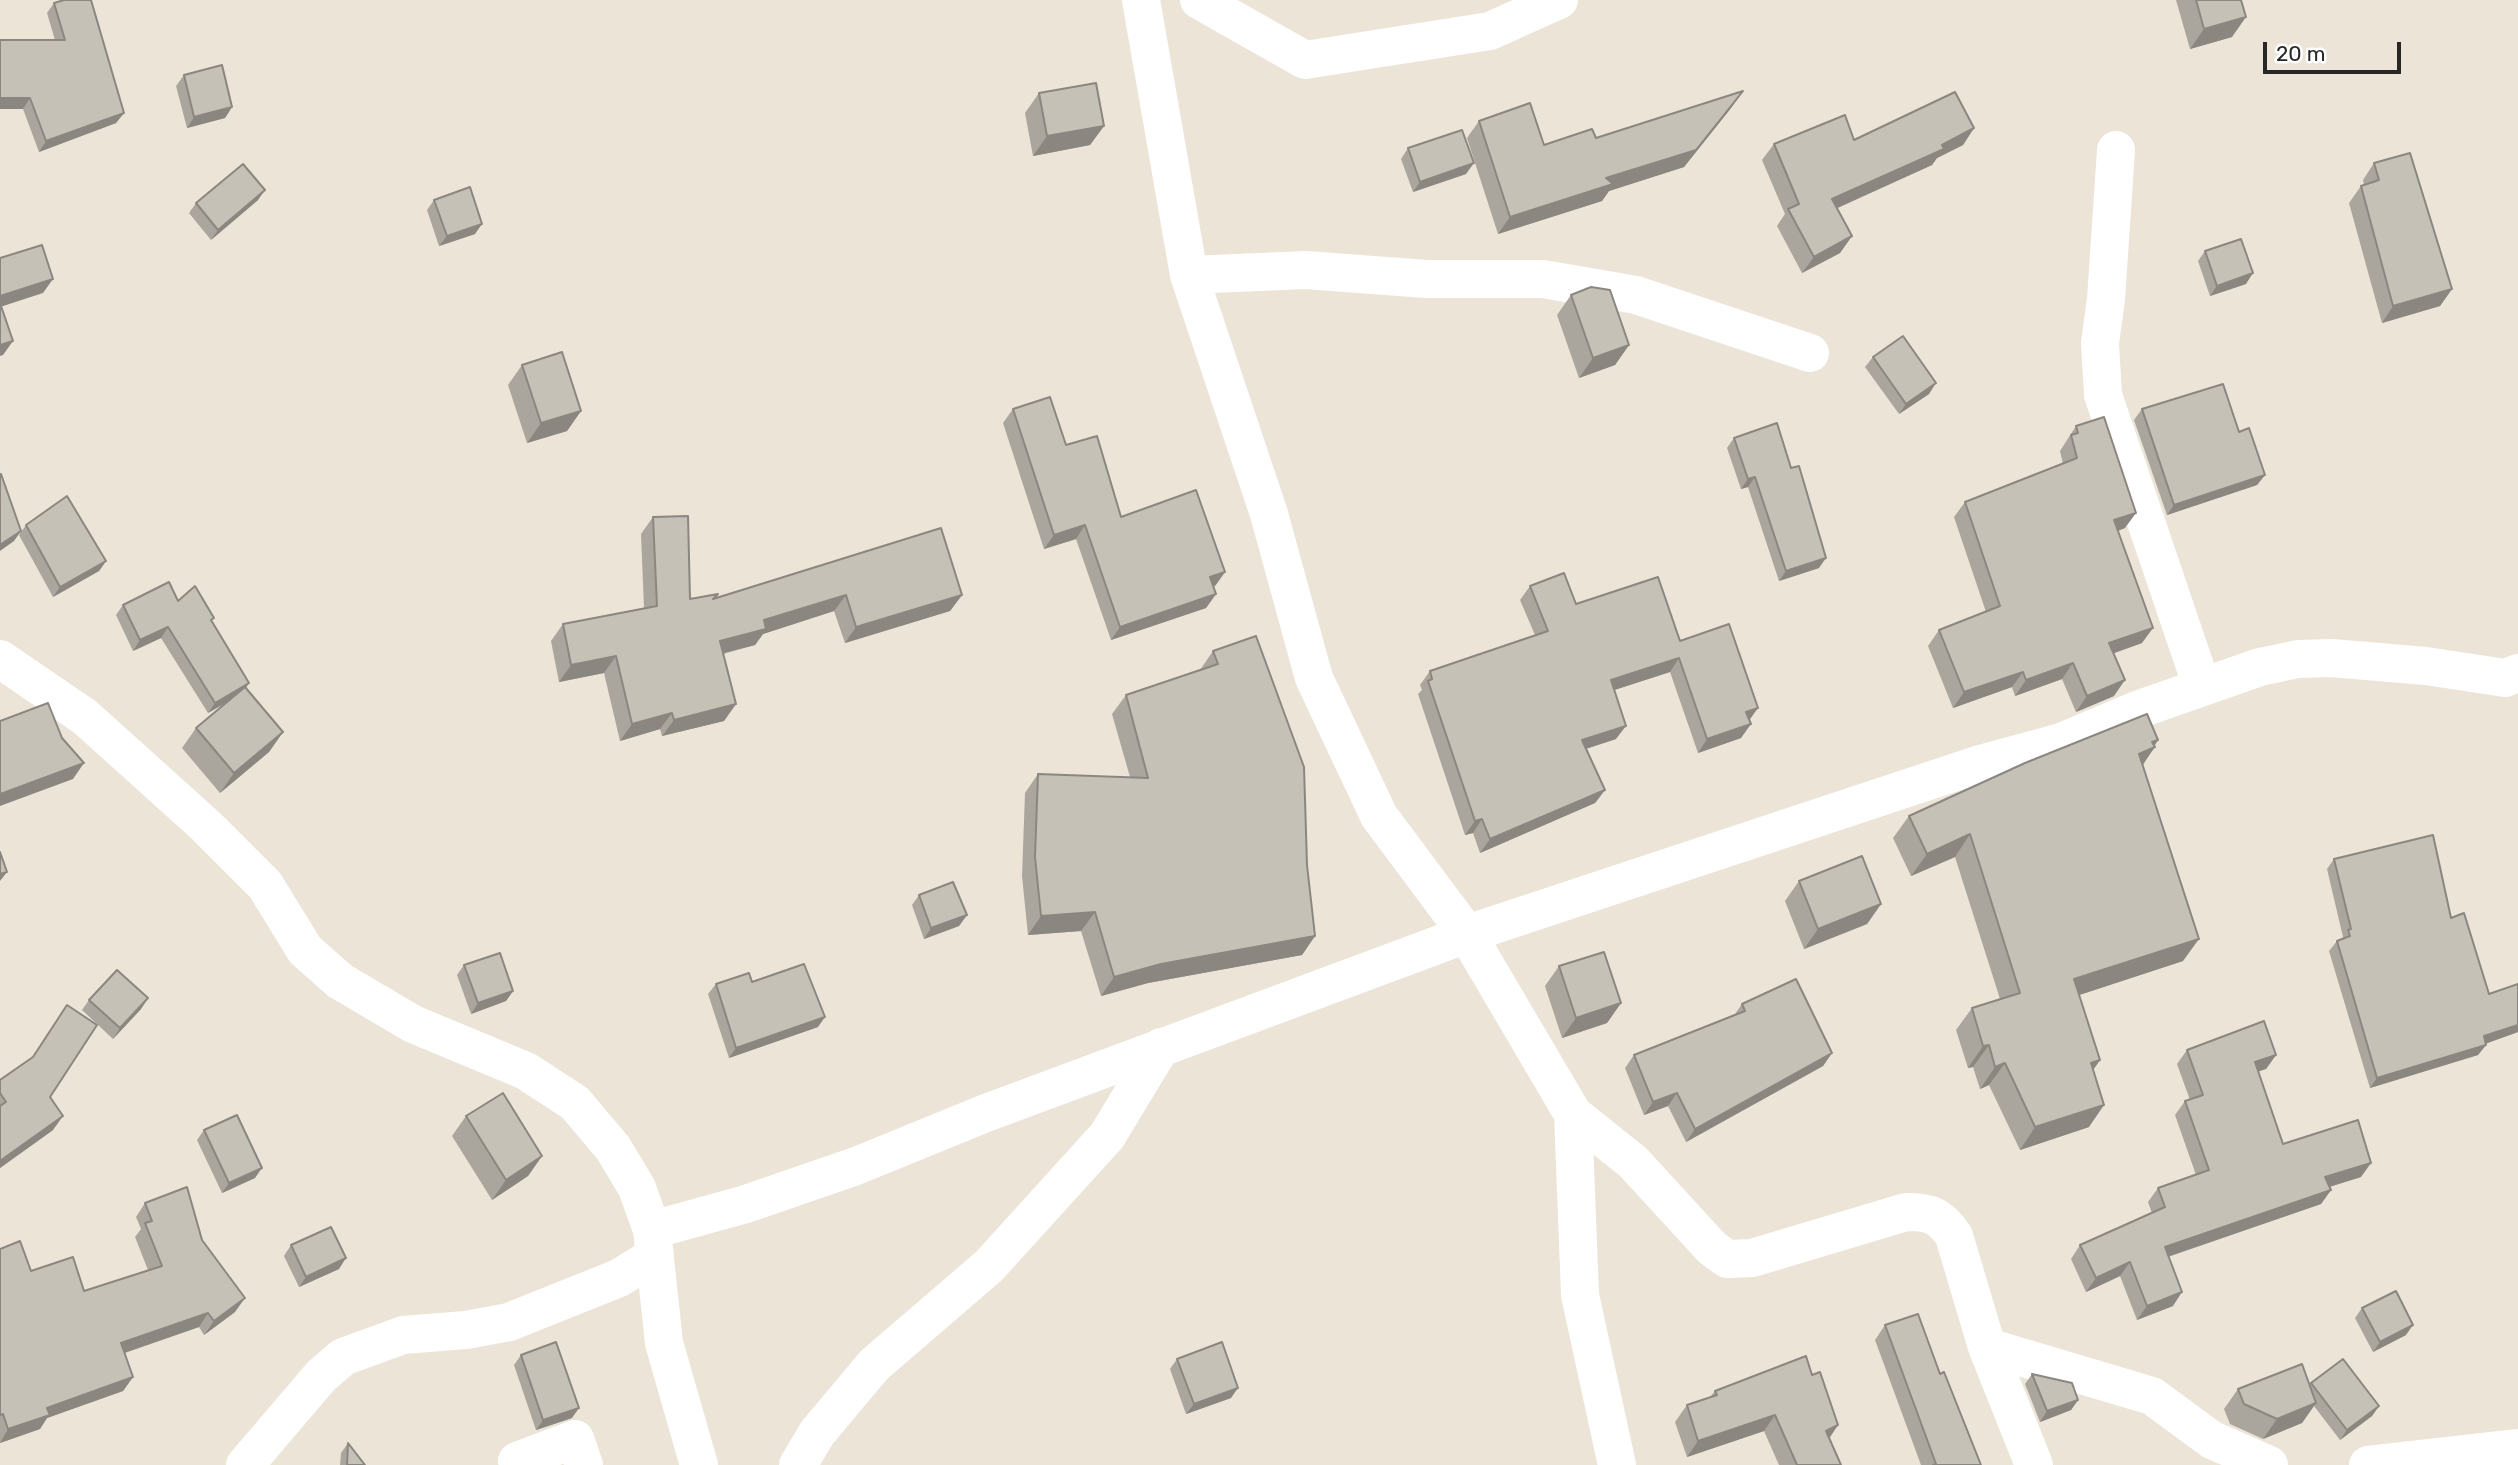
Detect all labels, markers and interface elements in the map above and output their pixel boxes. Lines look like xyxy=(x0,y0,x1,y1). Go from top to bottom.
scale bar xyxy=(2266,28,2404,72)
text: 20 m xyxy=(2276,41,2325,66)

